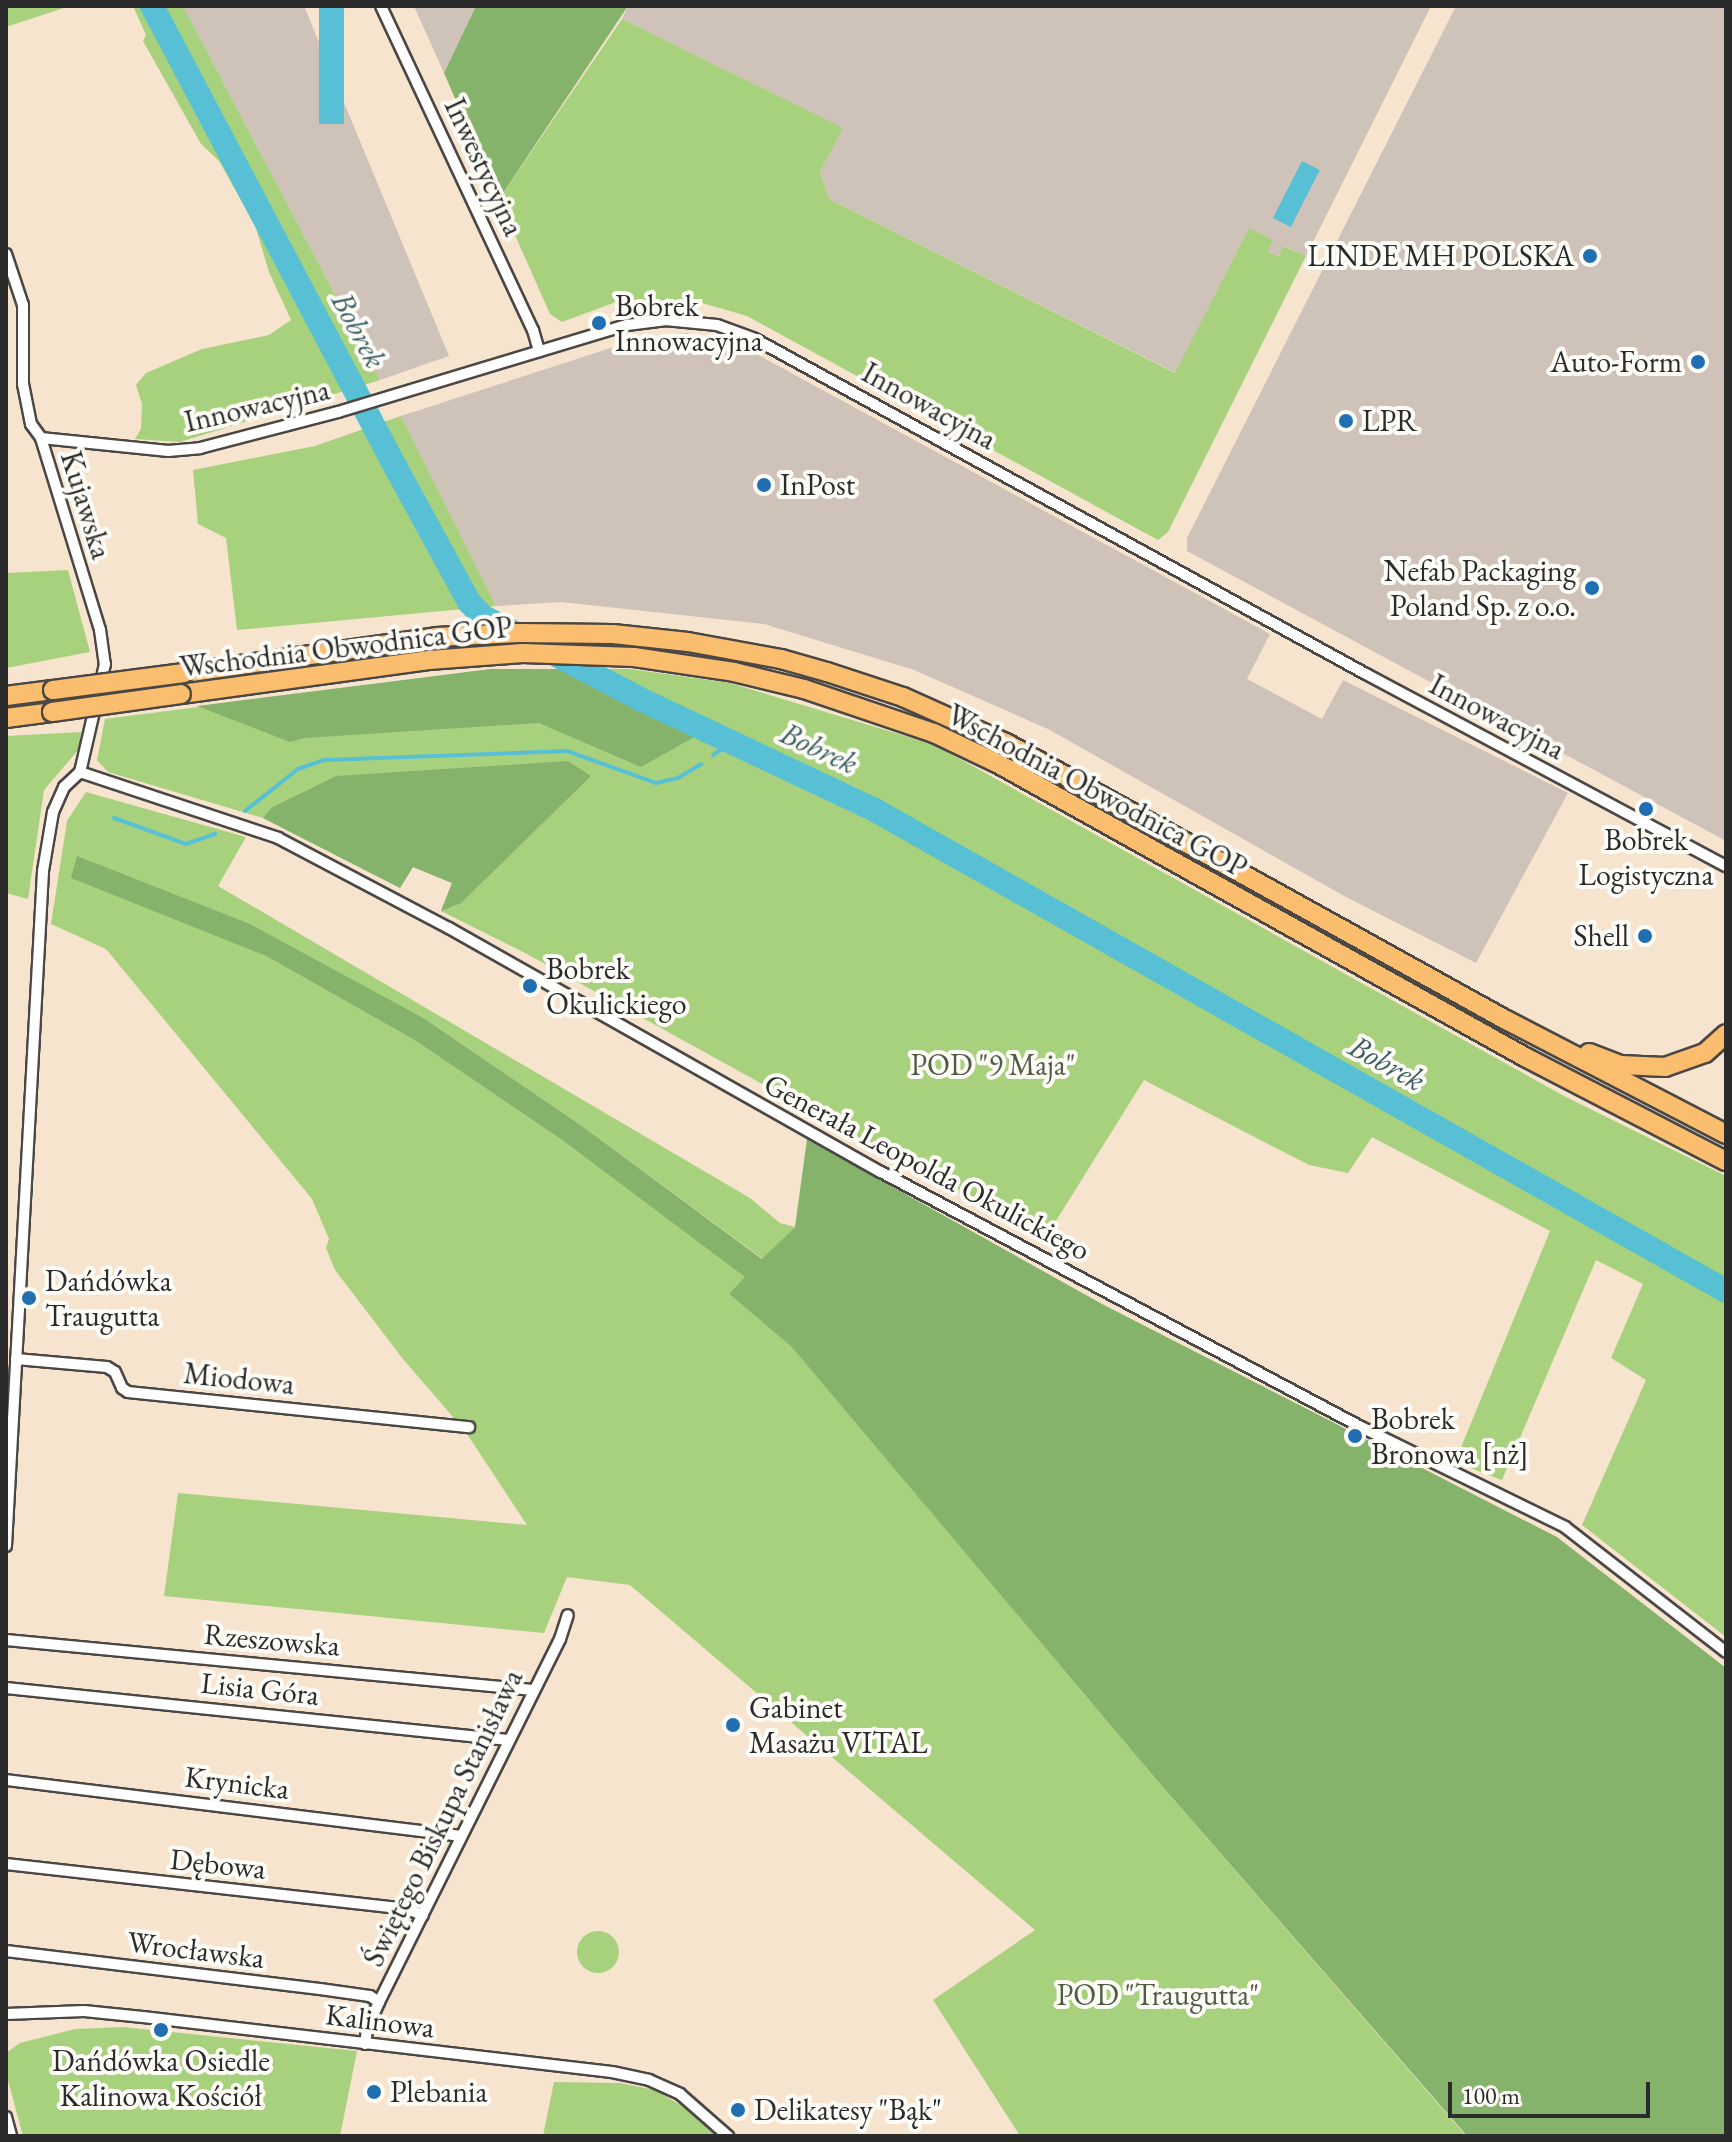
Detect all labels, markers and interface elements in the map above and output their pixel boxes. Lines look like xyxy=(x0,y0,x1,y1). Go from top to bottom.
street label: Inwestycyjna xyxy=(436,92,532,242)
place label: LINDE MH POLSKA xyxy=(1308,238,1574,274)
marker: LINDE MH POLSKA xyxy=(1581,247,1599,265)
water label: Bobrek xyxy=(323,285,395,375)
place label: Bobrek Innowacyjna xyxy=(615,288,763,358)
marker: Bobrek Innowacyjna xyxy=(590,314,608,332)
place label: Auto-Form xyxy=(1550,344,1682,380)
marker: Auto-Form xyxy=(1689,353,1707,371)
street label: Innowacyjna xyxy=(856,354,1002,458)
street label: Innowacyjna xyxy=(181,372,333,440)
place label: LPR xyxy=(1362,403,1417,439)
marker: LPR xyxy=(1337,412,1355,430)
street label: Kujawska xyxy=(53,447,119,563)
place label: InPost xyxy=(780,467,855,503)
marker: InPost xyxy=(755,476,773,494)
place label: Nefab Packaging Poland Sp. z o.o. xyxy=(1384,553,1576,624)
marker: Nefab Packaging Poland Sp. z o.o. xyxy=(1583,579,1601,597)
street label: Wschodnia Obwodnica GOP xyxy=(178,609,514,685)
street label: Innowacyjna xyxy=(1423,666,1571,768)
street label: Wschodnia Obwodnica GOP xyxy=(941,697,1253,885)
water label: Bobrek xyxy=(774,713,864,783)
marker: Bobrek Logistyczna xyxy=(1637,800,1655,818)
place label: Bobrek Logistyczna xyxy=(1579,822,1713,892)
place label: Shell xyxy=(1574,918,1629,954)
marker: Shell xyxy=(1636,927,1654,945)
place label: Bobrek Okulickiego xyxy=(546,951,687,1022)
marker: Bobrek Okulickiego xyxy=(521,977,539,995)
water label: Bobrek xyxy=(1342,1027,1432,1099)
park label: POD "9 Maja" xyxy=(910,1047,1076,1083)
street label: Generała Leopolda Okulickiego xyxy=(758,1066,1096,1268)
place label: Dańdówka Traugutta xyxy=(45,1263,172,1334)
marker: Dańdówka Traugutta xyxy=(20,1289,38,1307)
street label: Miodowa xyxy=(182,1355,296,1403)
place label: Bobrek Bronowa [nż] xyxy=(1371,1401,1529,1472)
marker: Bobrek Bronowa [nż] xyxy=(1346,1427,1364,1445)
street label: Rzeszowska xyxy=(203,1616,341,1664)
street label: Świętego Biskupa Stanisława xyxy=(355,1664,531,1972)
street label: Lisia Góra xyxy=(199,1665,321,1713)
place label: Gabinet Masażu VITAL xyxy=(749,1690,928,1760)
marker: Gabinet Masażu VITAL xyxy=(724,1716,742,1734)
street label: Krynicka xyxy=(183,1759,291,1807)
street label: Dębowa xyxy=(168,1841,268,1887)
street label: Wrocławska xyxy=(125,1924,267,1976)
park label: POD "Traugutta" xyxy=(1057,1977,1259,2013)
street label: Kalinowa xyxy=(324,1996,436,2046)
marker: Dańdówka Osiedle Kalinowa Kościół xyxy=(152,2021,170,2039)
place label: Dańdówka Osiedle Kalinowa Kościół xyxy=(52,2043,270,2114)
scale bar xyxy=(1452,2066,1654,2116)
place label: Plebania xyxy=(390,2074,487,2110)
text: 100 m xyxy=(1462,2080,1520,2111)
marker: Plebania xyxy=(365,2083,383,2101)
place label: Delikatesy "Bąk" xyxy=(754,2092,942,2128)
marker: Delikatesy "Bąk" xyxy=(729,2101,747,2119)

